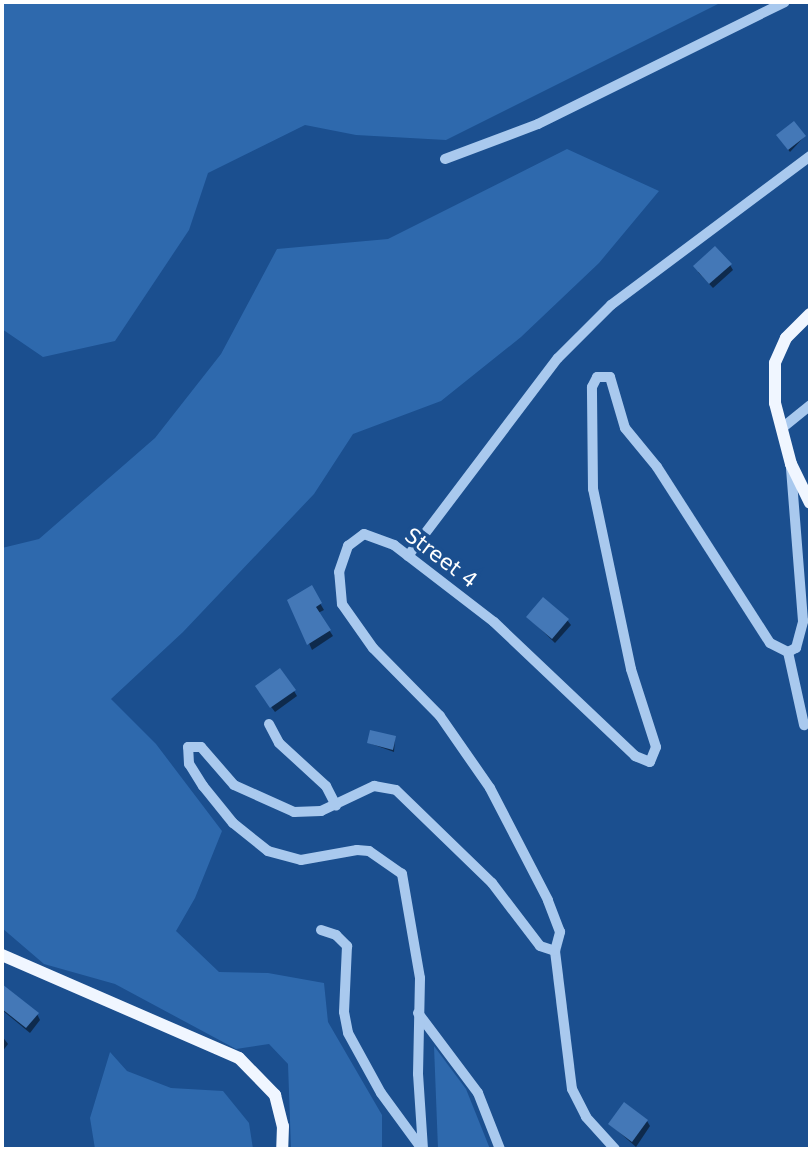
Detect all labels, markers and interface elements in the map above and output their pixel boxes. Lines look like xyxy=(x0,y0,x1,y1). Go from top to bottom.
street label: Street 4 xyxy=(400,523,482,593)

